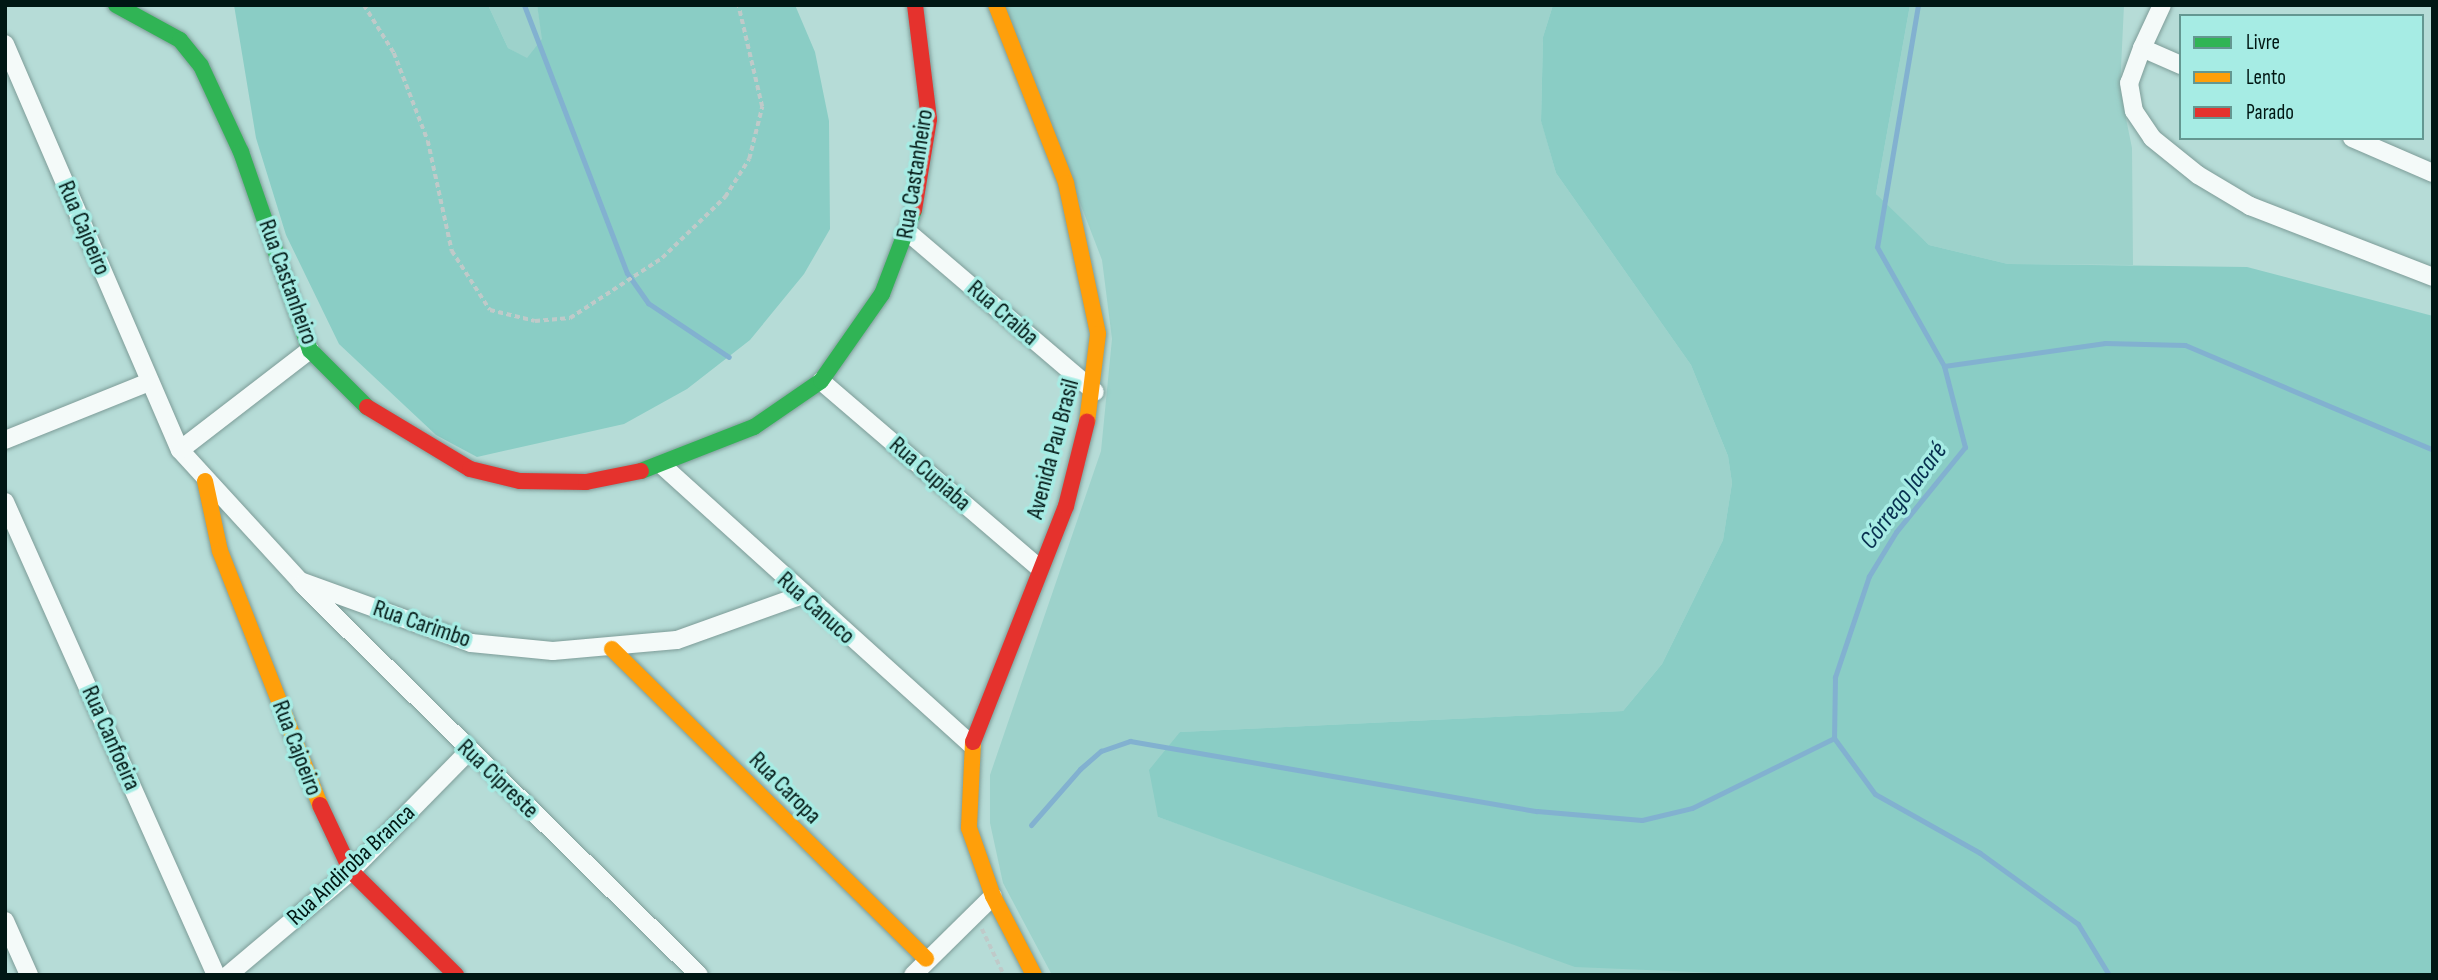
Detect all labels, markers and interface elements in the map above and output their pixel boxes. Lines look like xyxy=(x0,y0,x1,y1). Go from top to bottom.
legend xyxy=(2179,14,2424,140)
text: Livre xyxy=(2246,30,2280,55)
text: Lento xyxy=(2246,65,2286,90)
text: Parado xyxy=(2246,100,2294,125)
street label: Rua Castanheiro xyxy=(891,107,939,241)
street label: Rua Cajoeiro xyxy=(51,177,117,279)
street label: Rua Castanheiro xyxy=(252,216,324,348)
street label: Rua Craiba xyxy=(961,274,1045,352)
street label: Avenida Pau Brasil xyxy=(1021,376,1085,522)
street label: Rua Cupiaba xyxy=(883,431,977,517)
water label: Córrego Jacaré xyxy=(1854,436,1954,556)
street label: Rua Canuco xyxy=(771,566,861,650)
street label: Rua Carimbo xyxy=(369,594,475,654)
street label: Rua Canfoeira xyxy=(75,681,147,795)
street label: Rua Cajoeiro xyxy=(266,696,328,800)
street label: Rua Cipreste xyxy=(451,733,545,825)
street label: Rua Caropa xyxy=(743,746,827,830)
street label: Rua Andiroba Branca xyxy=(281,798,421,932)

